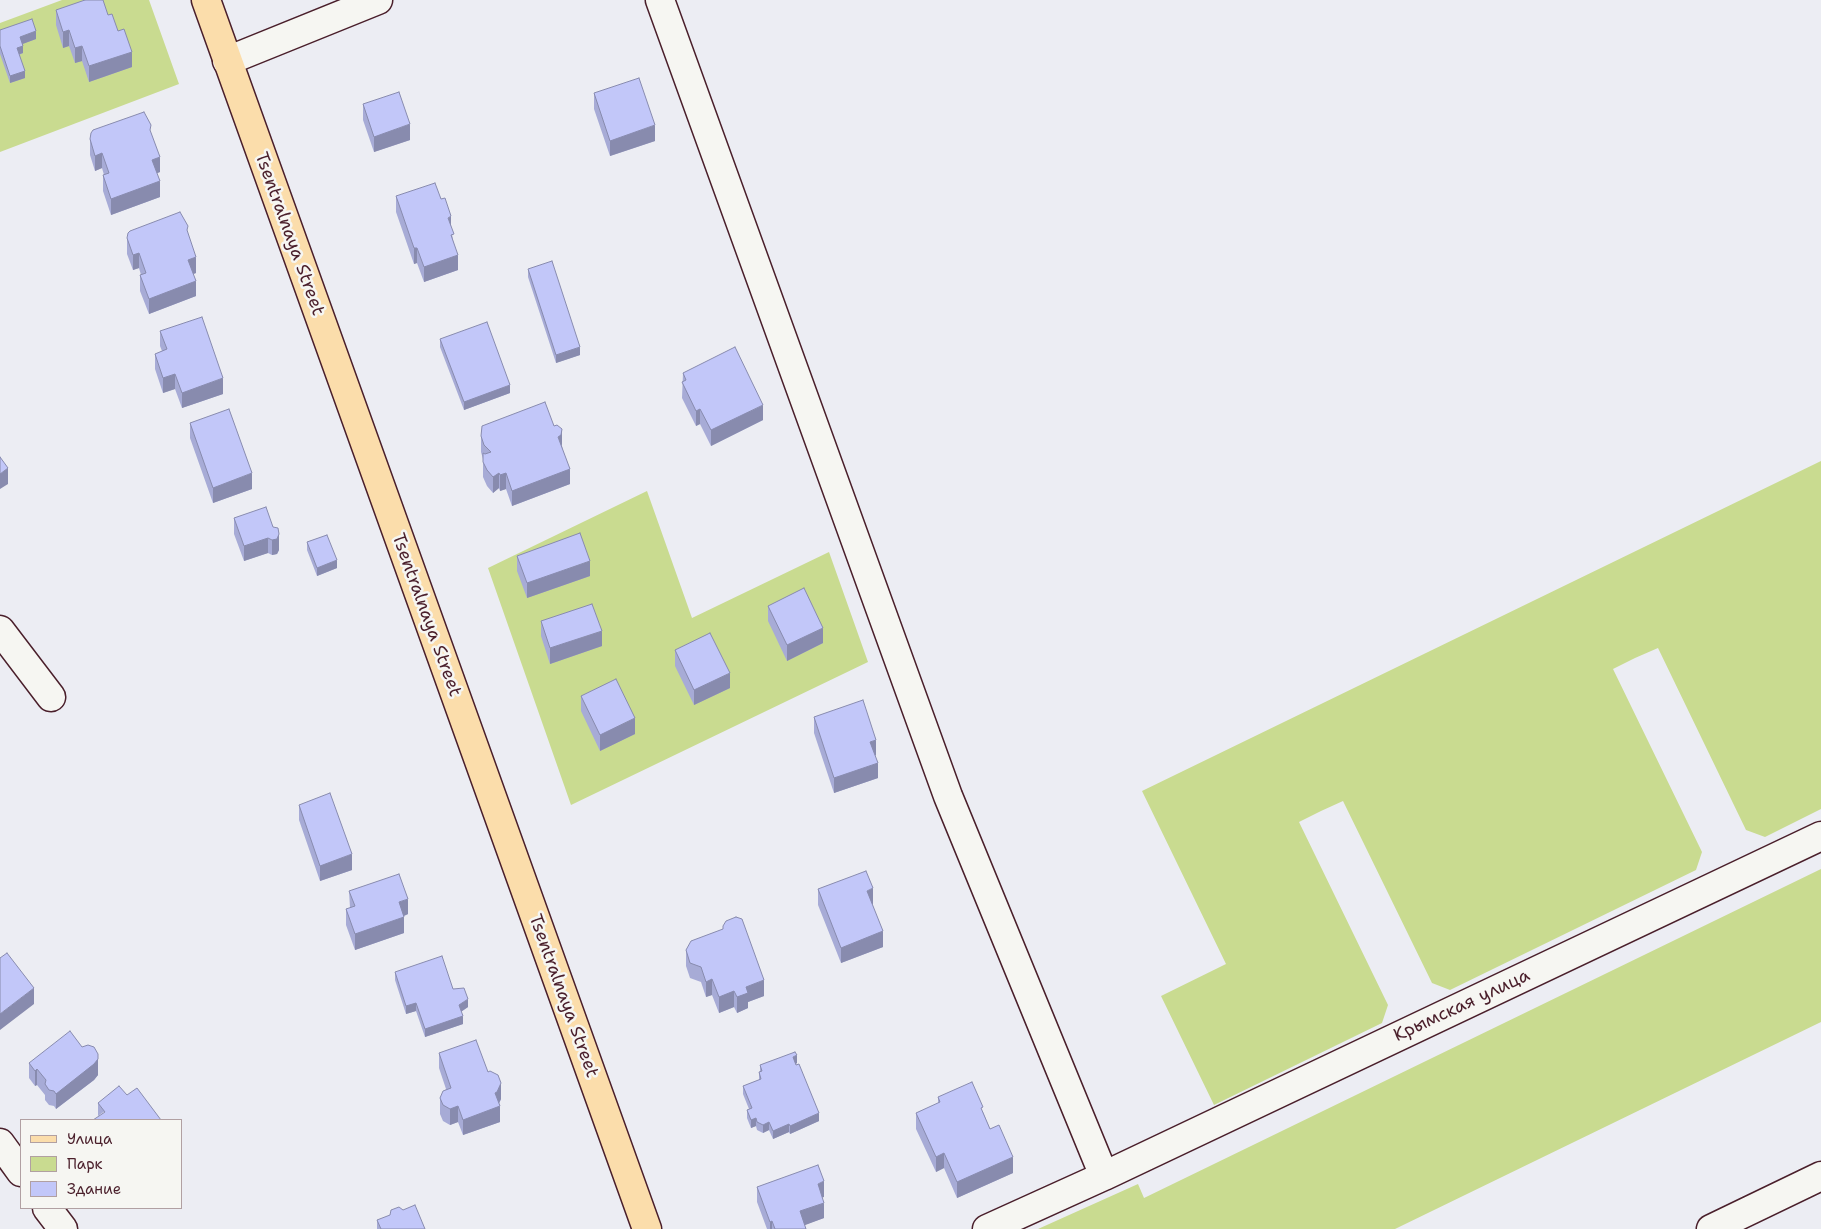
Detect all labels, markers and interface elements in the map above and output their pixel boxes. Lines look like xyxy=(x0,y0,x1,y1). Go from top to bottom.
street label: Tsentralnaya Street xyxy=(249,149,329,319)
street label: Tsentralnaya Street xyxy=(386,530,466,700)
street label: Tsentralnaya Street xyxy=(523,911,603,1081)
street label: Крымская улица xyxy=(1390,965,1534,1047)
legend xyxy=(20,1119,182,1209)
text: Улица xyxy=(67,1129,112,1149)
text: Парк xyxy=(67,1154,103,1174)
text: Здание xyxy=(67,1179,121,1199)

